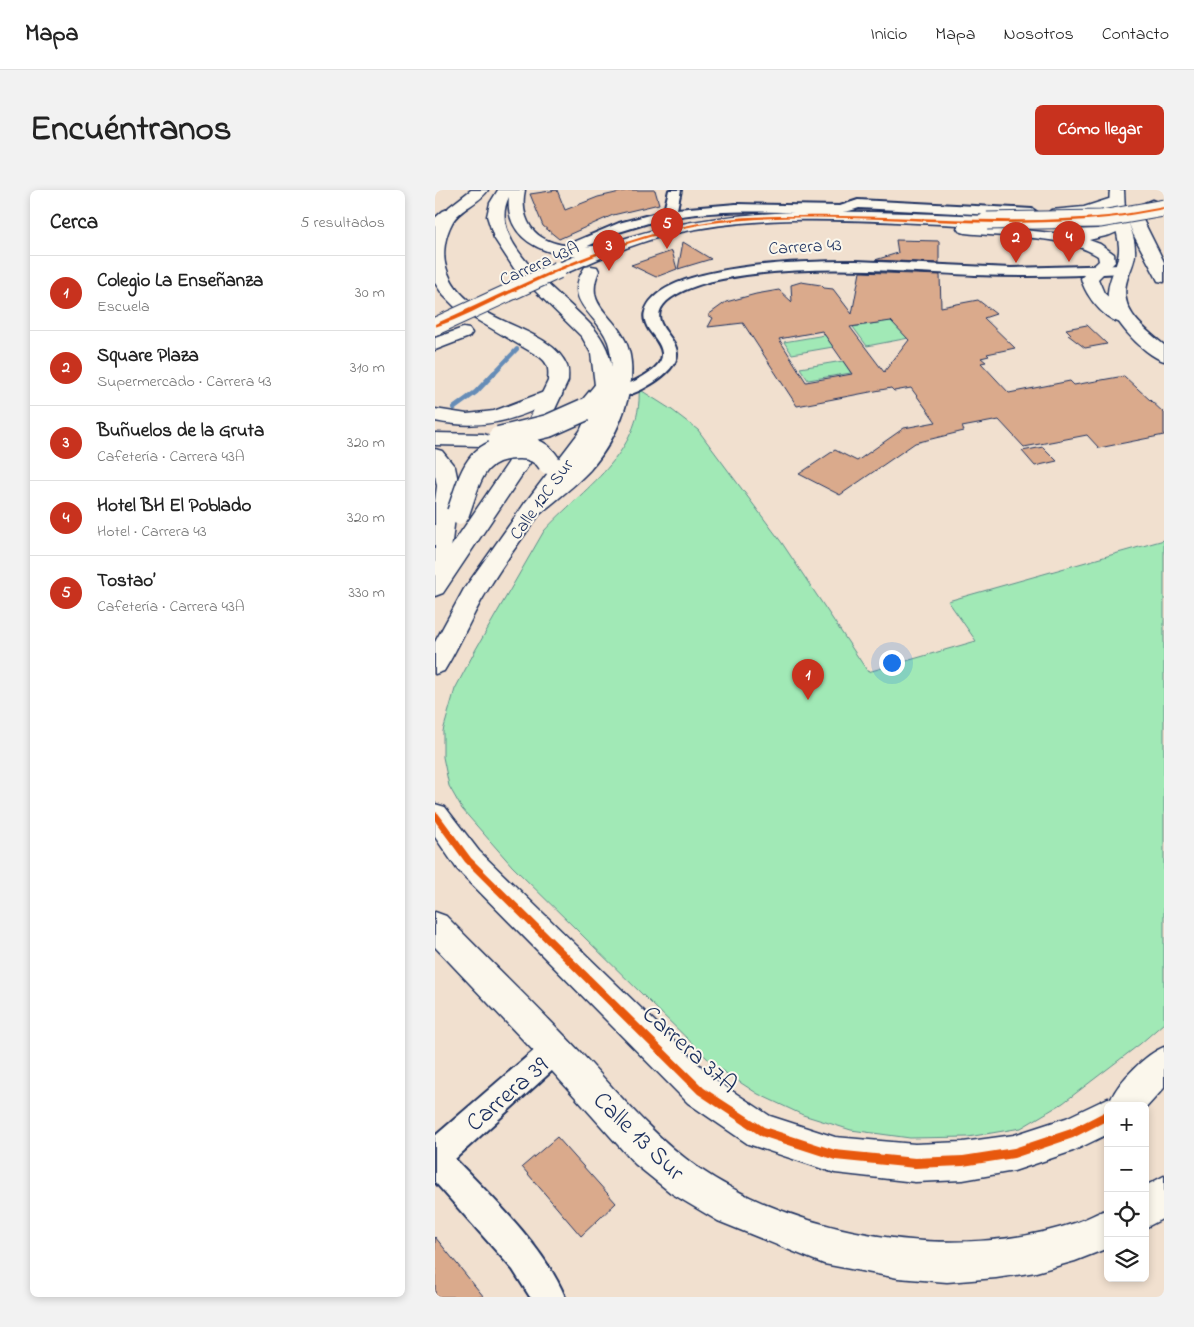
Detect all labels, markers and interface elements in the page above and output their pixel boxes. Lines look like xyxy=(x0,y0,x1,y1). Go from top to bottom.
text: Mapa xyxy=(25,17,79,52)
text: Inicio xyxy=(870,22,907,48)
text: Mapa xyxy=(935,22,976,48)
text: Nosotros xyxy=(1004,22,1074,48)
text: Contacto xyxy=(1102,22,1169,48)
text: Encuéntranos xyxy=(30,105,232,156)
button: Cómo llegar xyxy=(1035,105,1164,155)
text: Cerca xyxy=(50,208,98,238)
pin: 5 xyxy=(651,208,683,249)
text: 5 resultados xyxy=(300,211,385,235)
pin: 4 xyxy=(1053,221,1085,262)
pin: 2 xyxy=(1000,222,1032,263)
pin: 3 xyxy=(593,230,625,271)
street label: Carrera 43 xyxy=(768,233,842,263)
street label: Carrera 43A xyxy=(496,236,584,294)
text: Colegio La Enseñanza xyxy=(97,268,263,295)
text: 1 xyxy=(63,281,69,305)
text: 30 m xyxy=(355,281,385,305)
text: Escuela xyxy=(97,295,150,319)
text: Square Plaza xyxy=(97,343,199,370)
text: 2 xyxy=(62,356,70,380)
text: 310 m xyxy=(350,356,385,380)
text: Supermercado · Carrera 43 xyxy=(97,370,272,394)
text: Buñuelos de la Gruta xyxy=(97,418,264,445)
text: 3 xyxy=(63,431,69,455)
text: 320 m xyxy=(347,431,385,455)
text: Cafetería · Carrera 43A xyxy=(97,445,245,469)
street label: Calle 12C Sur xyxy=(504,454,581,546)
text: Hotel BH El Poblado xyxy=(97,493,251,520)
text: 4 xyxy=(63,506,69,530)
text: 320 m xyxy=(347,506,385,530)
text: Hotel · Carrera 43 xyxy=(97,520,207,544)
text: Tostao’ xyxy=(97,568,155,595)
text: 5 xyxy=(61,581,71,605)
text: 330 m xyxy=(348,581,385,605)
text: Cafetería · Carrera 43A xyxy=(97,595,245,619)
your location xyxy=(879,650,905,676)
pin: 1 xyxy=(792,659,824,700)
street label: Carrera 37A xyxy=(633,998,745,1103)
street label: Carrera 39 xyxy=(459,1049,558,1141)
street label: Calle 13 Sur xyxy=(584,1084,692,1190)
map controls xyxy=(1104,1102,1149,1282)
button: + xyxy=(1104,1102,1149,1147)
button: − xyxy=(1104,1147,1149,1192)
button: locate xyxy=(1104,1192,1149,1237)
button: layers xyxy=(1104,1237,1149,1282)

